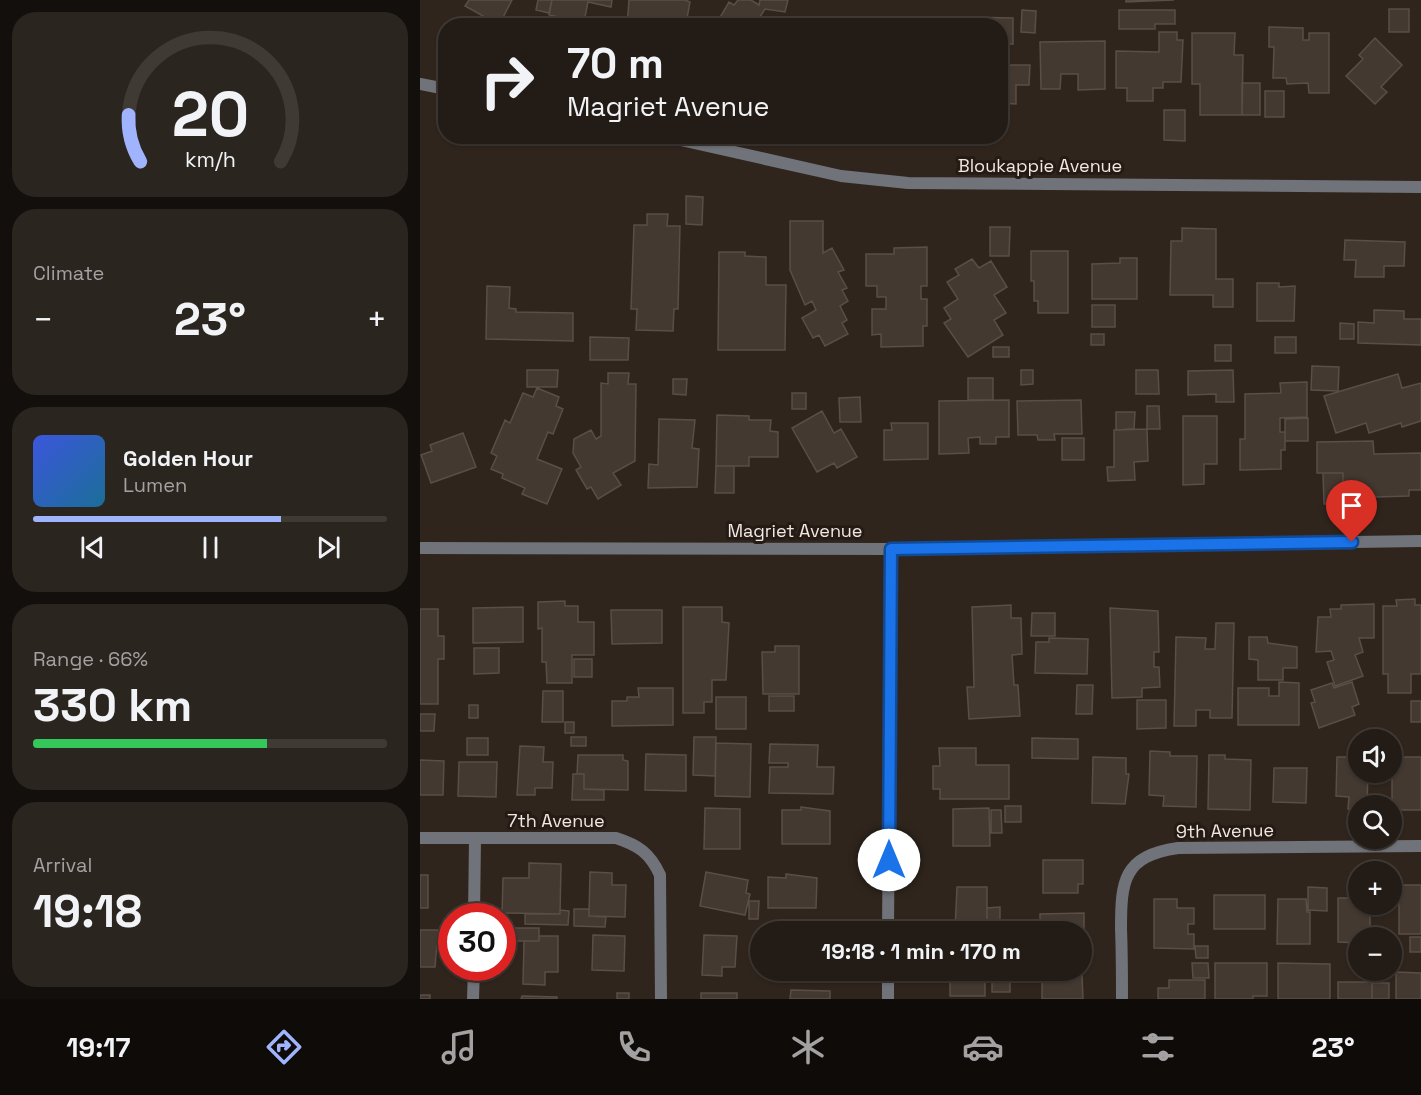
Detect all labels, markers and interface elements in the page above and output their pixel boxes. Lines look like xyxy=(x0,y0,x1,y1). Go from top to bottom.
text: 70 m xyxy=(567,37,664,90)
icon: right xyxy=(468,42,546,120)
text: 20 xyxy=(171,75,249,154)
text: Magriet Avenue xyxy=(567,89,769,124)
text: km/h xyxy=(184,146,236,173)
street label: Bloukappie Avenue xyxy=(958,154,1122,177)
text: Climate xyxy=(33,260,104,286)
text: 23° xyxy=(174,291,246,348)
text: − xyxy=(33,299,53,341)
text: + xyxy=(367,299,387,341)
text: Golden Hour xyxy=(123,444,253,472)
text: Lumen xyxy=(123,472,187,498)
pin xyxy=(1326,480,1377,542)
icon: arrive xyxy=(1335,489,1368,522)
street label: Magriet Avenue xyxy=(728,519,862,542)
icon: previous xyxy=(76,531,109,564)
icon: pause xyxy=(194,531,227,564)
icon: next xyxy=(312,531,345,564)
text: Range · 66% xyxy=(33,646,148,672)
text: 330 km xyxy=(33,677,192,734)
map controls xyxy=(1348,729,1402,981)
button: sound xyxy=(1348,729,1402,783)
button: search xyxy=(1348,795,1402,849)
street label: 7th Avenue xyxy=(507,809,605,832)
street label: 9th Avenue xyxy=(1176,818,1274,843)
position arrow xyxy=(857,828,921,892)
text: Arrival xyxy=(33,852,92,878)
button: + xyxy=(1348,861,1402,915)
text: 19:18 xyxy=(33,883,142,940)
speed limit sign: 30 xyxy=(438,903,516,981)
button: − xyxy=(1348,927,1402,981)
text: 19:18 · 1 min · 170 m xyxy=(821,937,1021,965)
icon: directions xyxy=(263,1026,305,1068)
icon: music xyxy=(438,1026,480,1068)
icon: phone xyxy=(613,1026,655,1068)
icon: climate xyxy=(787,1026,829,1068)
icon: car xyxy=(962,1026,1004,1068)
icon: filters xyxy=(1137,1026,1179,1068)
text: 19:17 xyxy=(66,1030,130,1065)
text: 23° xyxy=(1312,1030,1355,1065)

